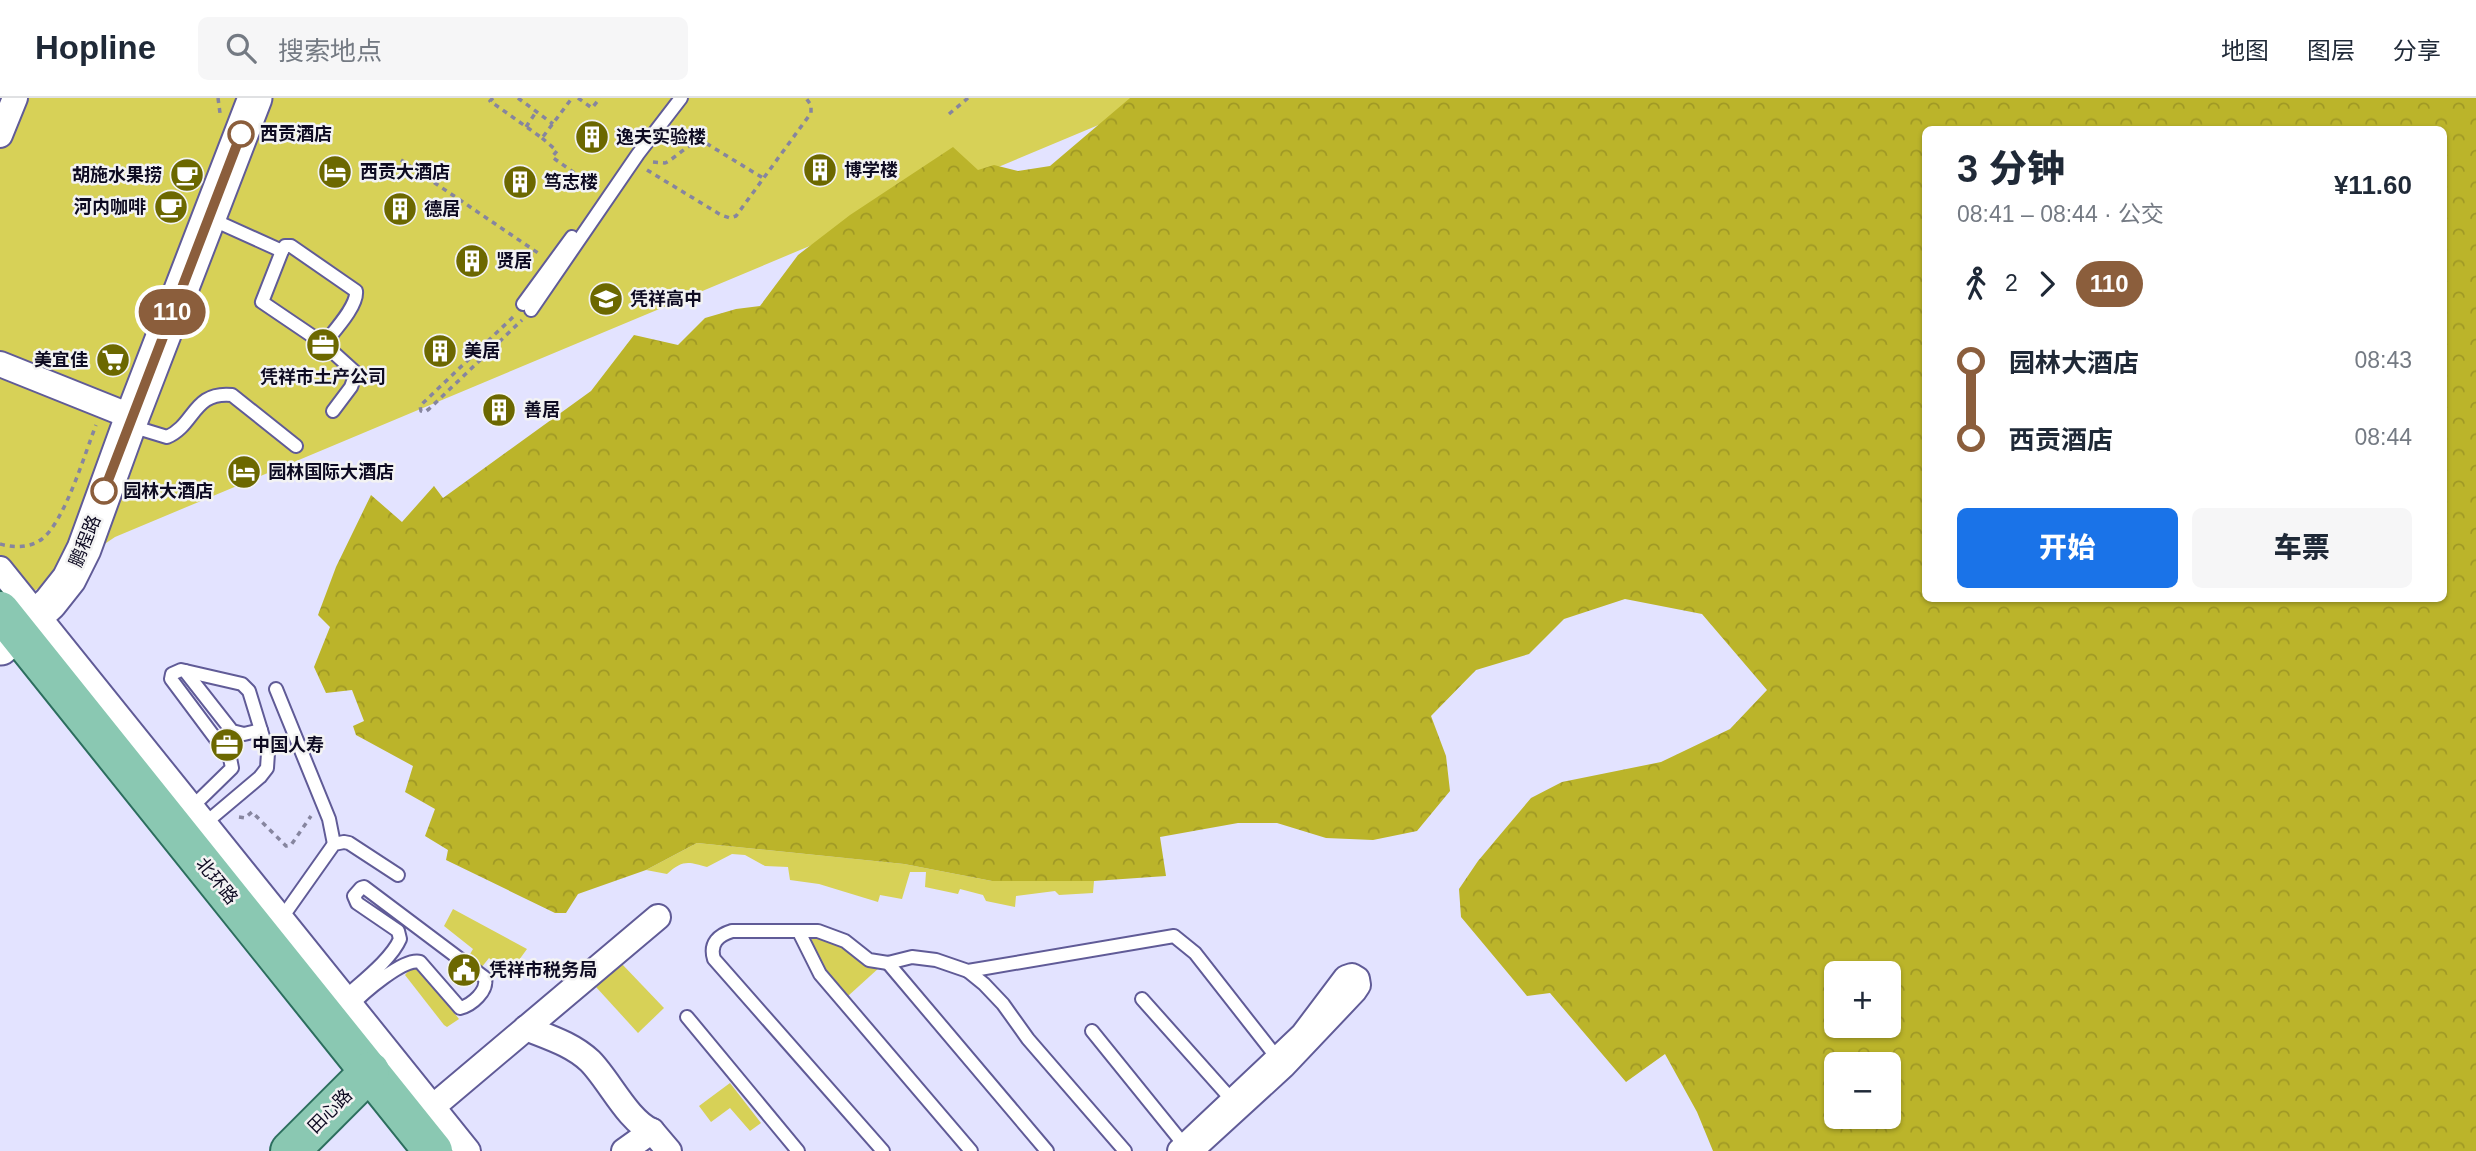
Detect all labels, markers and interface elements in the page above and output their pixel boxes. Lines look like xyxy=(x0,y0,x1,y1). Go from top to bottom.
search box xyxy=(198,17,688,80)
text: Hopline xyxy=(35,29,156,66)
icon: search xyxy=(222,29,260,67)
text: 搜索地点 xyxy=(278,36,382,66)
text: 地图 xyxy=(2221,37,2269,64)
text: 图层 xyxy=(2307,37,2355,64)
text: 分享 xyxy=(2393,37,2441,64)
building icon: 逸夫实验楼 xyxy=(573,118,611,156)
marker: 西贡酒店 xyxy=(228,121,254,147)
place label: 西贡酒店 xyxy=(260,124,332,144)
place label: 逸夫实验楼 xyxy=(616,127,706,147)
text: 3 分钟 xyxy=(1957,148,2065,190)
building icon: 博学楼 xyxy=(801,151,839,189)
hotel icon: 西贡大酒店 xyxy=(316,153,354,191)
cafe icon: 胡施水果捞 xyxy=(168,156,206,194)
place label: 博学楼 xyxy=(844,160,898,180)
place label: 西贡大酒店 xyxy=(360,162,450,182)
building icon: 笃志楼 xyxy=(501,163,539,201)
place label: 胡施水果捞 xyxy=(72,165,162,185)
text: ¥11.60 xyxy=(2334,170,2412,200)
place label: 笃志楼 xyxy=(544,172,598,192)
cafe icon: 河内咖啡 xyxy=(152,188,190,226)
building icon: 德居 xyxy=(381,190,419,228)
place label: 河内咖啡 xyxy=(74,197,146,217)
place label: 德居 xyxy=(424,199,460,219)
text: 08:41 – 08:44 · 公交 xyxy=(1957,201,2164,227)
building icon: 贤居 xyxy=(453,242,491,280)
place label: 贤居 xyxy=(496,251,532,271)
icon: walk xyxy=(1957,265,1995,303)
icon: forward xyxy=(2028,265,2066,303)
text: 2 xyxy=(2005,270,2018,296)
text: 110 xyxy=(2090,270,2129,297)
school or university icon: 凭祥高中 xyxy=(587,280,625,318)
line badge: 110 xyxy=(132,289,212,335)
place label: 凭祥高中 xyxy=(630,289,702,309)
text: 110 xyxy=(153,298,191,325)
office icon: 凭祥市土产公司 xyxy=(304,326,342,364)
building icon: 美居 xyxy=(421,332,459,370)
supermarket icon: 美宜佳 xyxy=(94,341,132,379)
place label: 美居 xyxy=(464,341,500,361)
text: 08:43 xyxy=(2354,347,2412,373)
text: 园林大酒店 xyxy=(2009,348,2139,378)
place label: 美宜佳 xyxy=(34,350,88,370)
place label: 凭祥市土产公司 xyxy=(260,367,386,387)
building icon: 善居 xyxy=(480,391,518,429)
place label: 善居 xyxy=(524,400,560,420)
text: 08:44 xyxy=(2354,424,2412,450)
text: 西贡酒店 xyxy=(2009,425,2113,455)
hotel icon: 园林国际大酒店 xyxy=(225,453,263,491)
place label: 园林国际大酒店 xyxy=(268,462,394,482)
marker: 园林大酒店 xyxy=(91,478,117,504)
place label: 园林大酒店 xyxy=(123,481,213,501)
button: 开始 xyxy=(1957,508,2178,588)
button: 车票 xyxy=(2192,508,2412,588)
street label: 鹏程路 xyxy=(66,512,104,570)
office icon: 中国人寿 xyxy=(208,726,246,764)
place label: 中国人寿 xyxy=(252,735,324,755)
street label: 北环路 xyxy=(192,854,242,908)
public building icon: 凭祥市税务局 xyxy=(445,951,483,989)
place label: 凭祥市税务局 xyxy=(489,960,597,980)
map controls xyxy=(1824,961,1901,1129)
button: + xyxy=(1824,961,1901,1038)
button: − xyxy=(1824,1052,1901,1129)
street label: 田心路 xyxy=(304,1085,356,1137)

